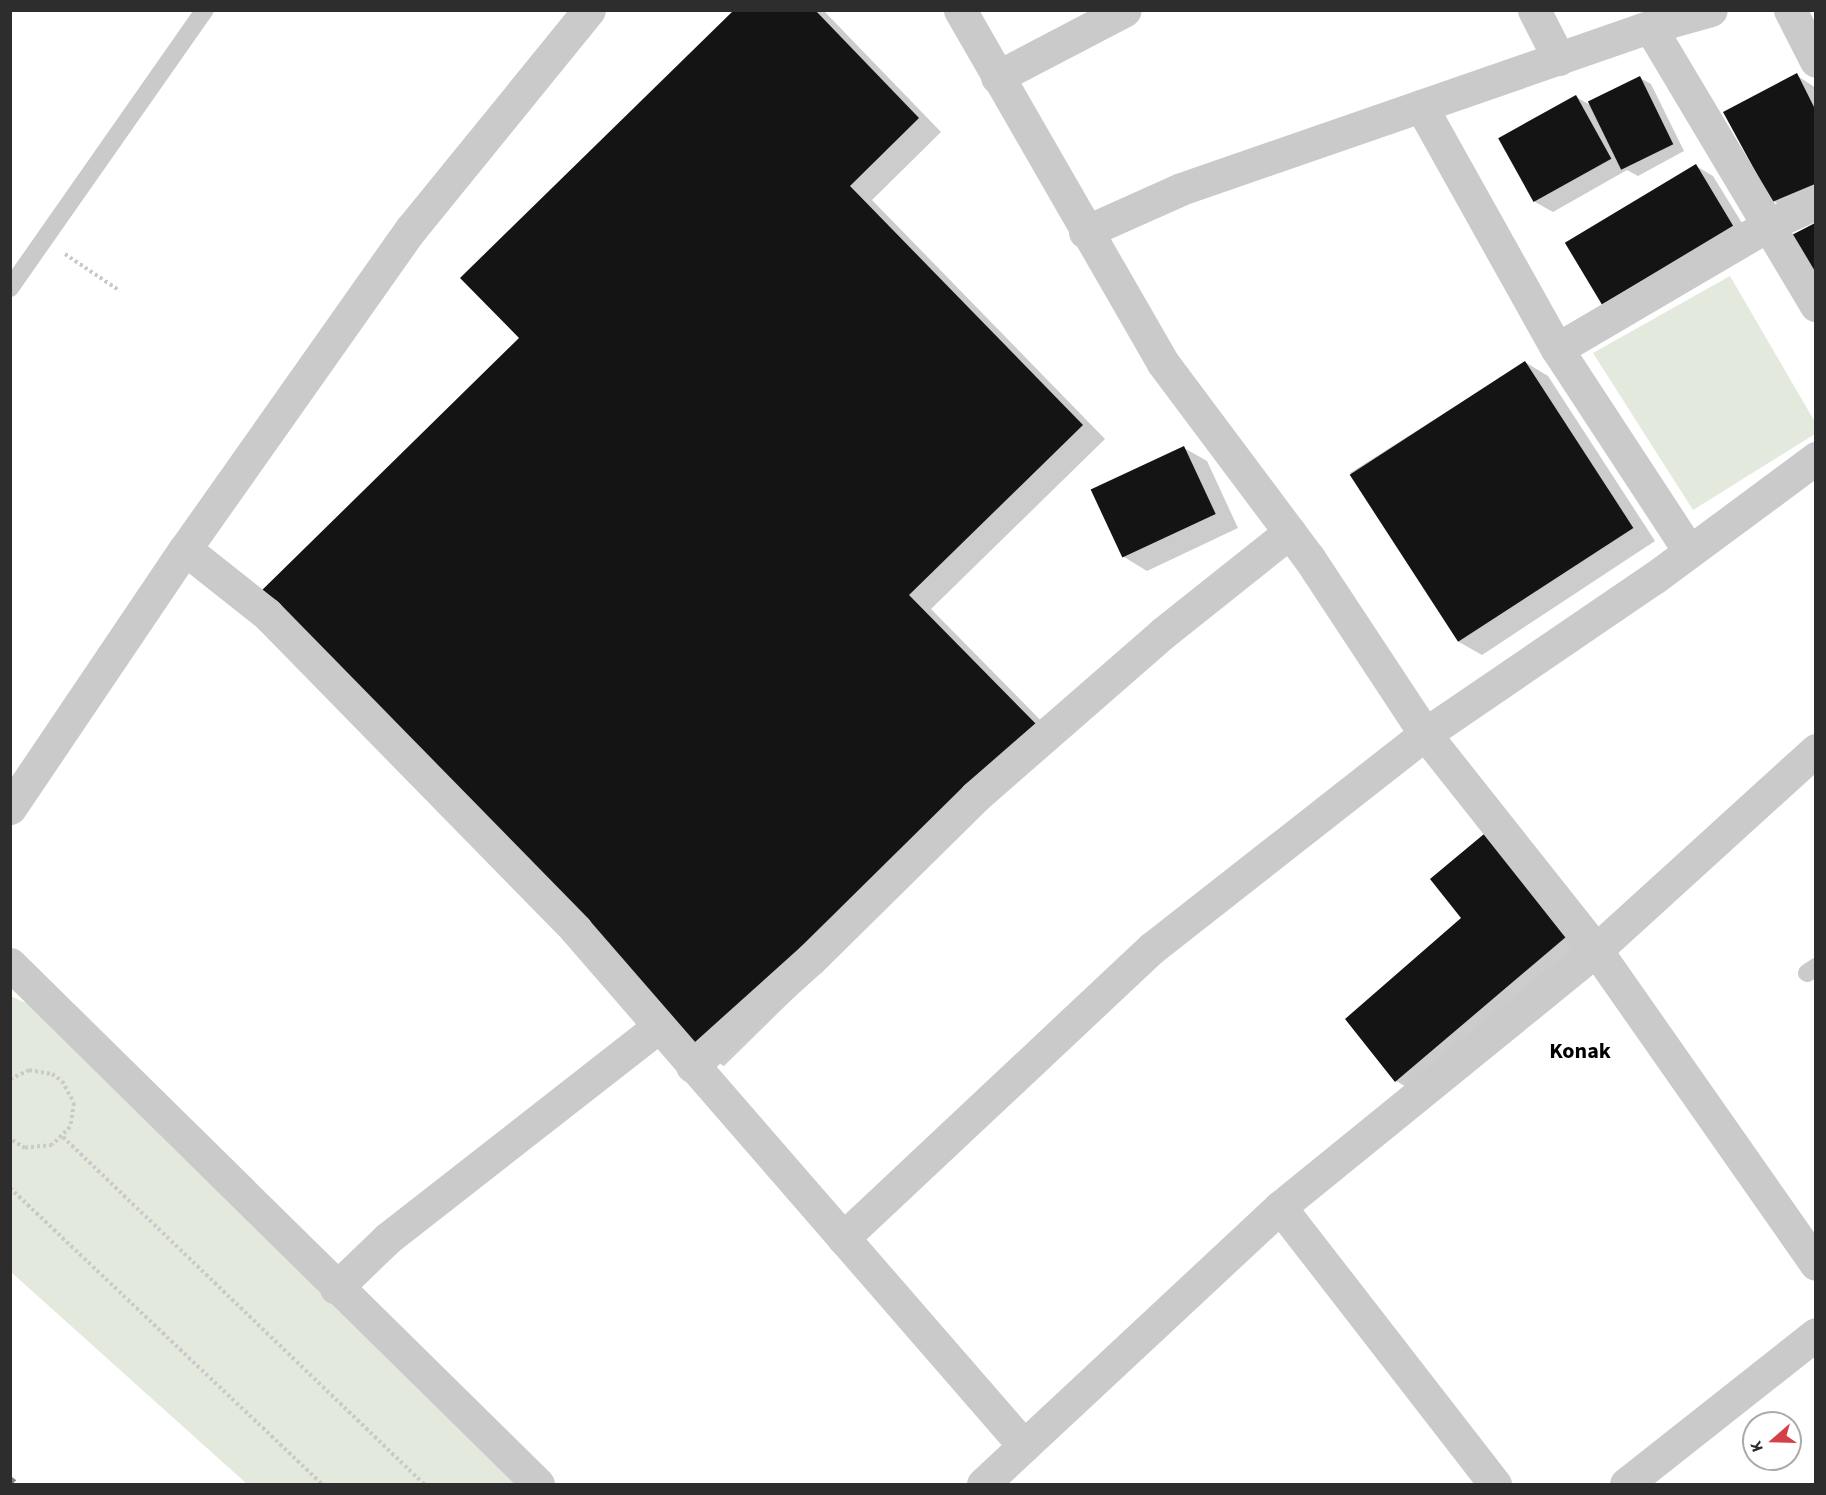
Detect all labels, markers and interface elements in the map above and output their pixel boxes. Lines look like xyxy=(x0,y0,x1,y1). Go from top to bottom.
district label: Konak xyxy=(1549,1039,1611,1065)
north arrow xyxy=(1742,1411,1802,1471)
text: K xyxy=(1745,1438,1769,1455)

